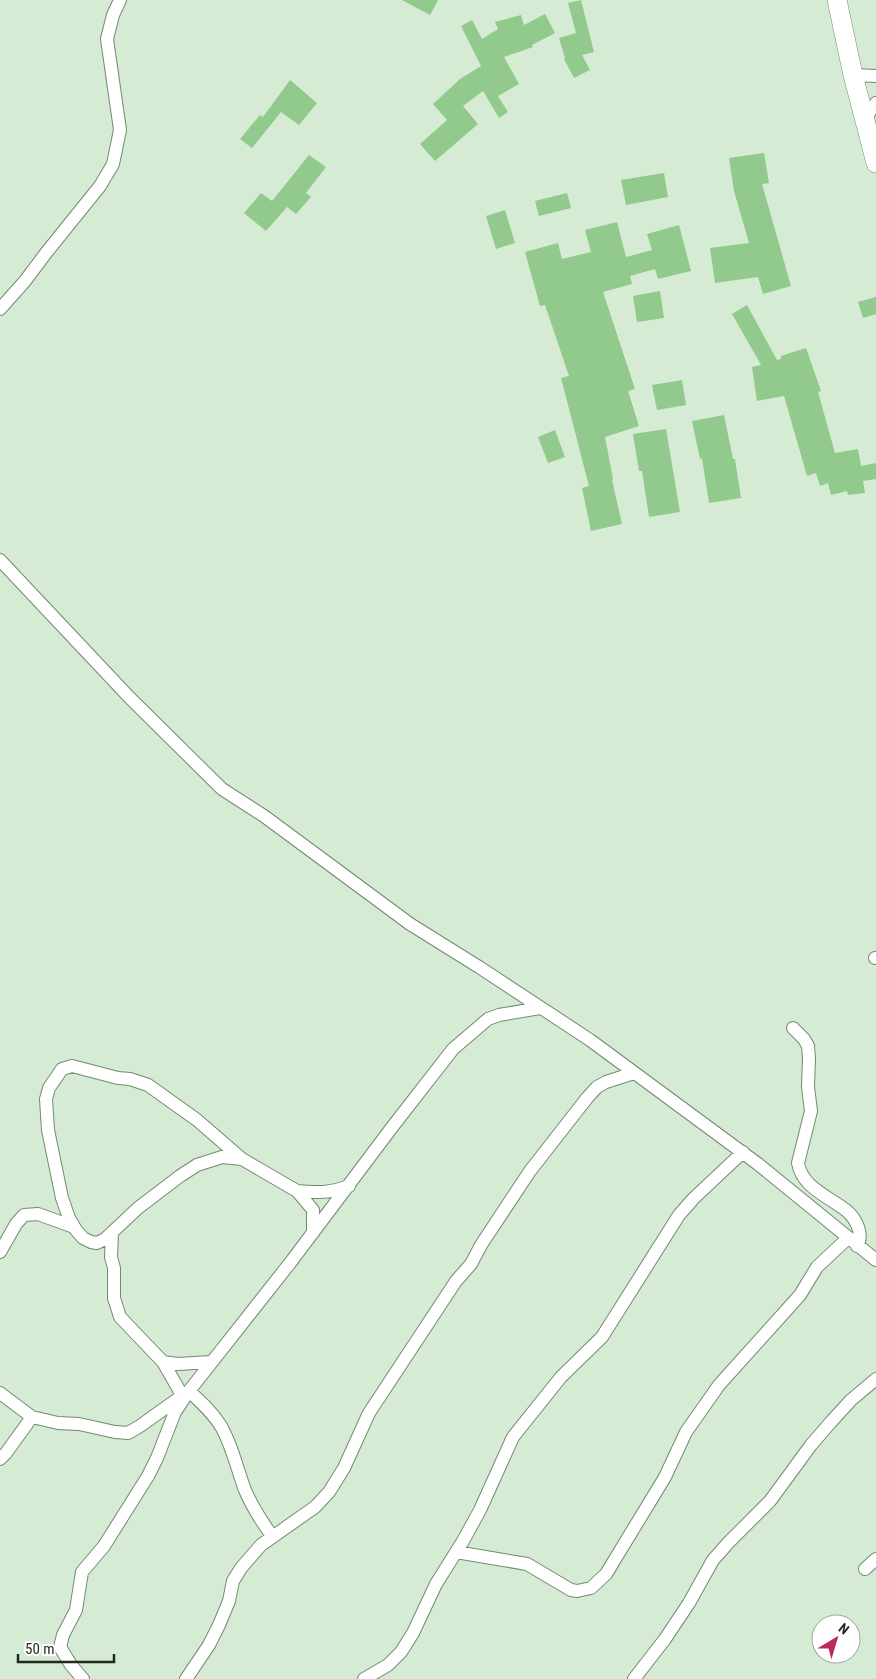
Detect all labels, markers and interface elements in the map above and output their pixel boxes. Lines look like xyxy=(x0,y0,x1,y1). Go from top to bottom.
north arrow xyxy=(811,1614,861,1664)
text: N xyxy=(836,1620,852,1638)
scale bar xyxy=(18,1632,114,1664)
text: 50 m xyxy=(25,1640,55,1658)

